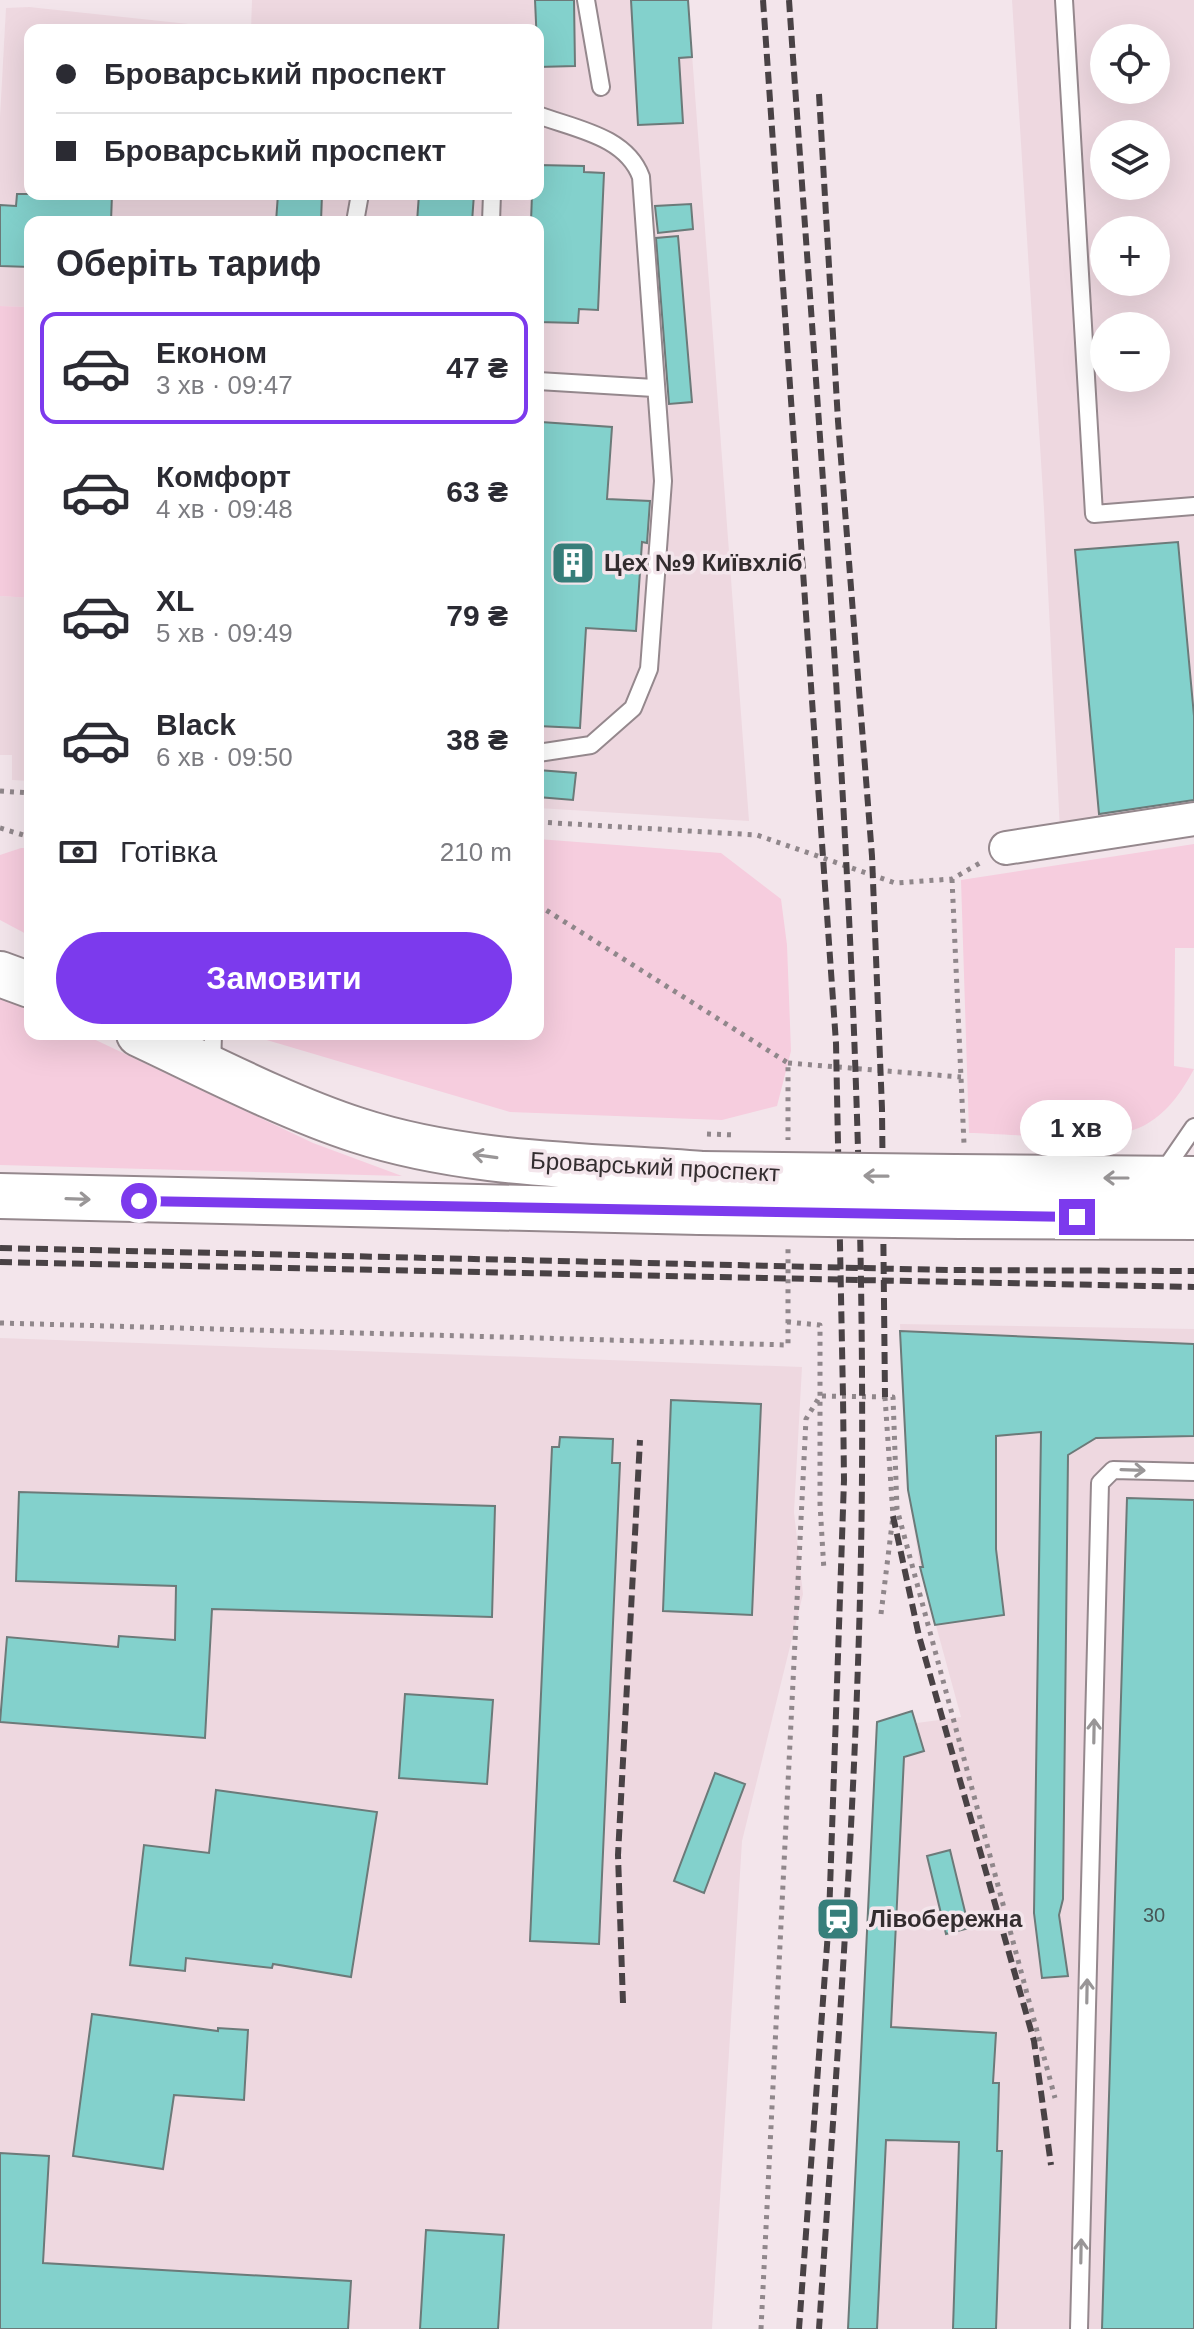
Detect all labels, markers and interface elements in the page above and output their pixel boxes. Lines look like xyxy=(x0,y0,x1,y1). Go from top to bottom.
map controls xyxy=(1090,24,1170,392)
button: locate xyxy=(1090,24,1170,104)
text: Броварський проспект xyxy=(104,57,446,90)
button: layers xyxy=(1090,120,1170,200)
text: Броварський проспект xyxy=(104,134,446,167)
button: + xyxy=(1090,216,1170,296)
text: Оберіть тариф xyxy=(56,243,321,284)
button: − xyxy=(1090,312,1170,392)
icon: car xyxy=(60,332,132,404)
text: Економ xyxy=(156,336,267,369)
text: 47 ₴ xyxy=(446,351,508,384)
text: 3 хв · 09:47 xyxy=(156,370,293,400)
icon: car xyxy=(60,456,132,528)
text: Комфорт xyxy=(156,460,291,493)
text: 63 ₴ xyxy=(446,475,508,508)
text: 4 хв · 09:48 xyxy=(156,494,293,524)
building icon: Цех №9 Київхліб xyxy=(549,539,597,587)
place label: Цех №9 Київхліб xyxy=(604,549,803,576)
icon: car xyxy=(60,580,132,652)
text: XL xyxy=(156,584,194,617)
text: 79 ₴ xyxy=(446,599,508,632)
text: 5 хв · 09:49 xyxy=(156,618,293,648)
icon: car xyxy=(60,704,132,776)
text: Black xyxy=(156,708,236,741)
text: 38 ₴ xyxy=(446,723,508,756)
text: 6 хв · 09:50 xyxy=(156,742,293,772)
icon: cash xyxy=(56,830,100,874)
text: Готівка xyxy=(120,835,217,868)
text: 210 m xyxy=(440,837,512,867)
button: Замовити xyxy=(56,932,512,1024)
callout: 1 хв xyxy=(1021,1101,1133,1157)
text: 1 хв xyxy=(1050,1113,1102,1143)
street label: Броварський проспект xyxy=(530,1146,781,1187)
one-way arrow xyxy=(473,1148,498,1163)
one-way arrow xyxy=(863,1169,890,1184)
one-way arrow xyxy=(1103,1170,1130,1186)
route start xyxy=(121,1183,157,1219)
one-way arrow xyxy=(64,1191,91,1206)
route end xyxy=(1059,1199,1095,1235)
one-way arrow xyxy=(1119,1463,1146,1478)
one-way arrow xyxy=(1086,1718,1101,1745)
station icon: Лівобережна xyxy=(814,1895,862,1943)
house number: 30 xyxy=(1143,1904,1165,1926)
place label: Лівобережна xyxy=(869,1905,1023,1932)
one-way arrow xyxy=(1080,1978,1095,2005)
one-way arrow xyxy=(1073,2238,1088,2265)

